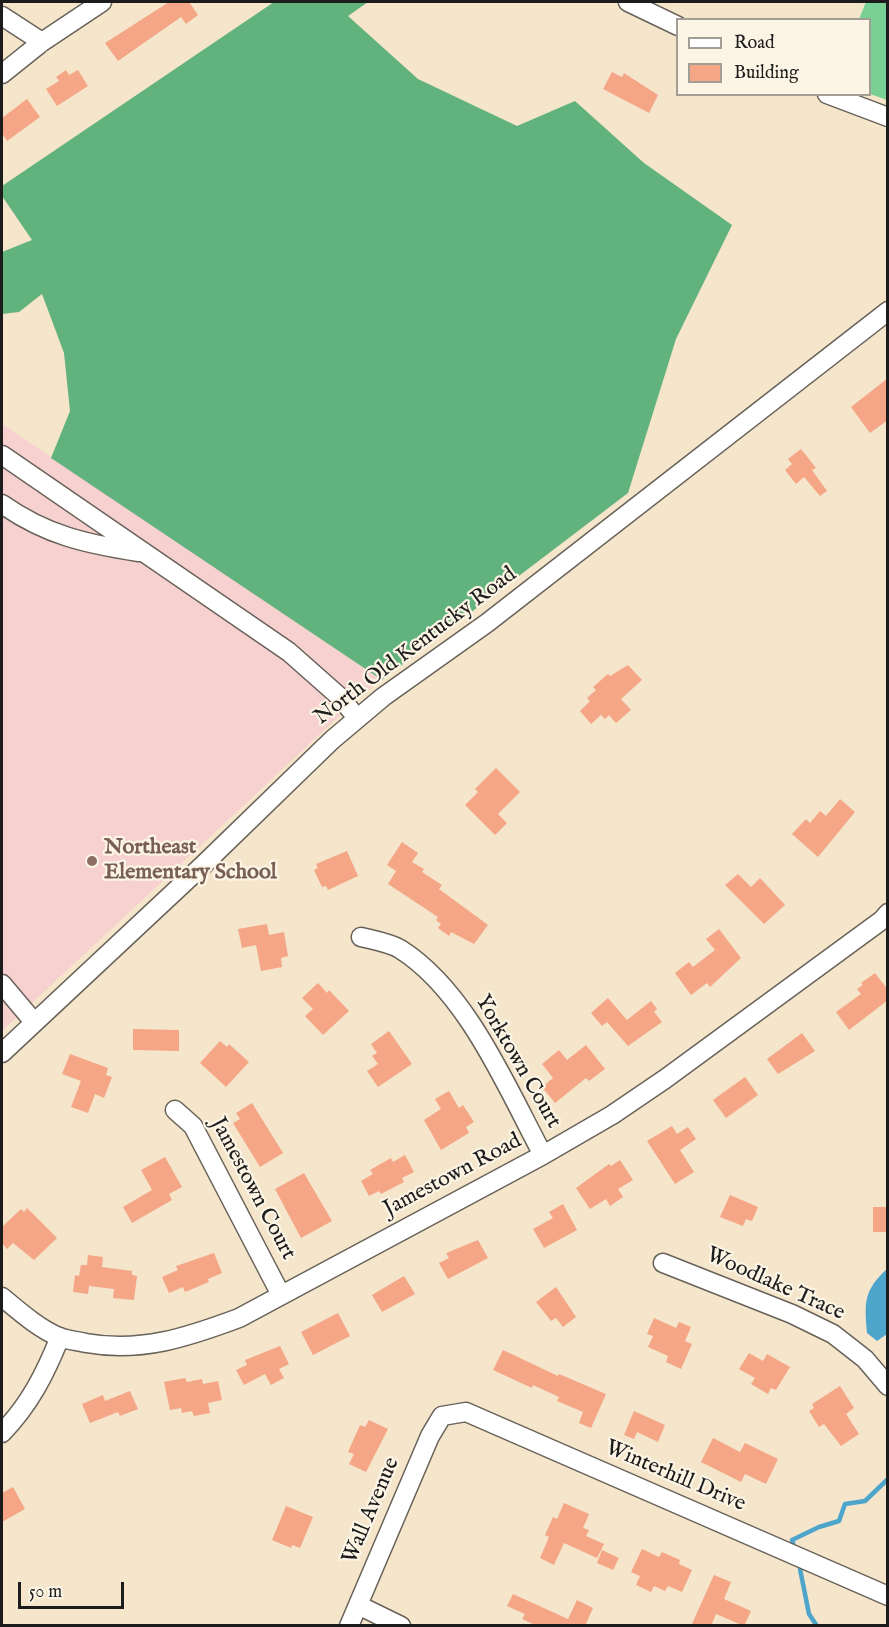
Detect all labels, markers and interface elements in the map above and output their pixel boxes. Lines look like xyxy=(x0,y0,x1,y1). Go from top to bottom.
legend xyxy=(676,18,871,96)
text: Road xyxy=(734,32,775,55)
text: Building xyxy=(734,62,799,85)
street label: North Old Kentucky Road xyxy=(310,562,522,732)
place label: Northeast Elementary School xyxy=(104,835,277,886)
marker: Northeast Elementary School xyxy=(85,854,99,868)
street label: Yorktown Court xyxy=(468,991,566,1133)
street label: Jamestown Court xyxy=(203,1113,301,1265)
street label: Jamestown Road xyxy=(379,1129,527,1223)
street label: Woodlake Trace xyxy=(702,1243,848,1327)
street label: Winterhill Drive xyxy=(601,1436,749,1518)
street label: Wall Avenue xyxy=(338,1454,406,1568)
scale bar xyxy=(21,1570,128,1608)
text: 50 m xyxy=(29,1581,62,1604)

